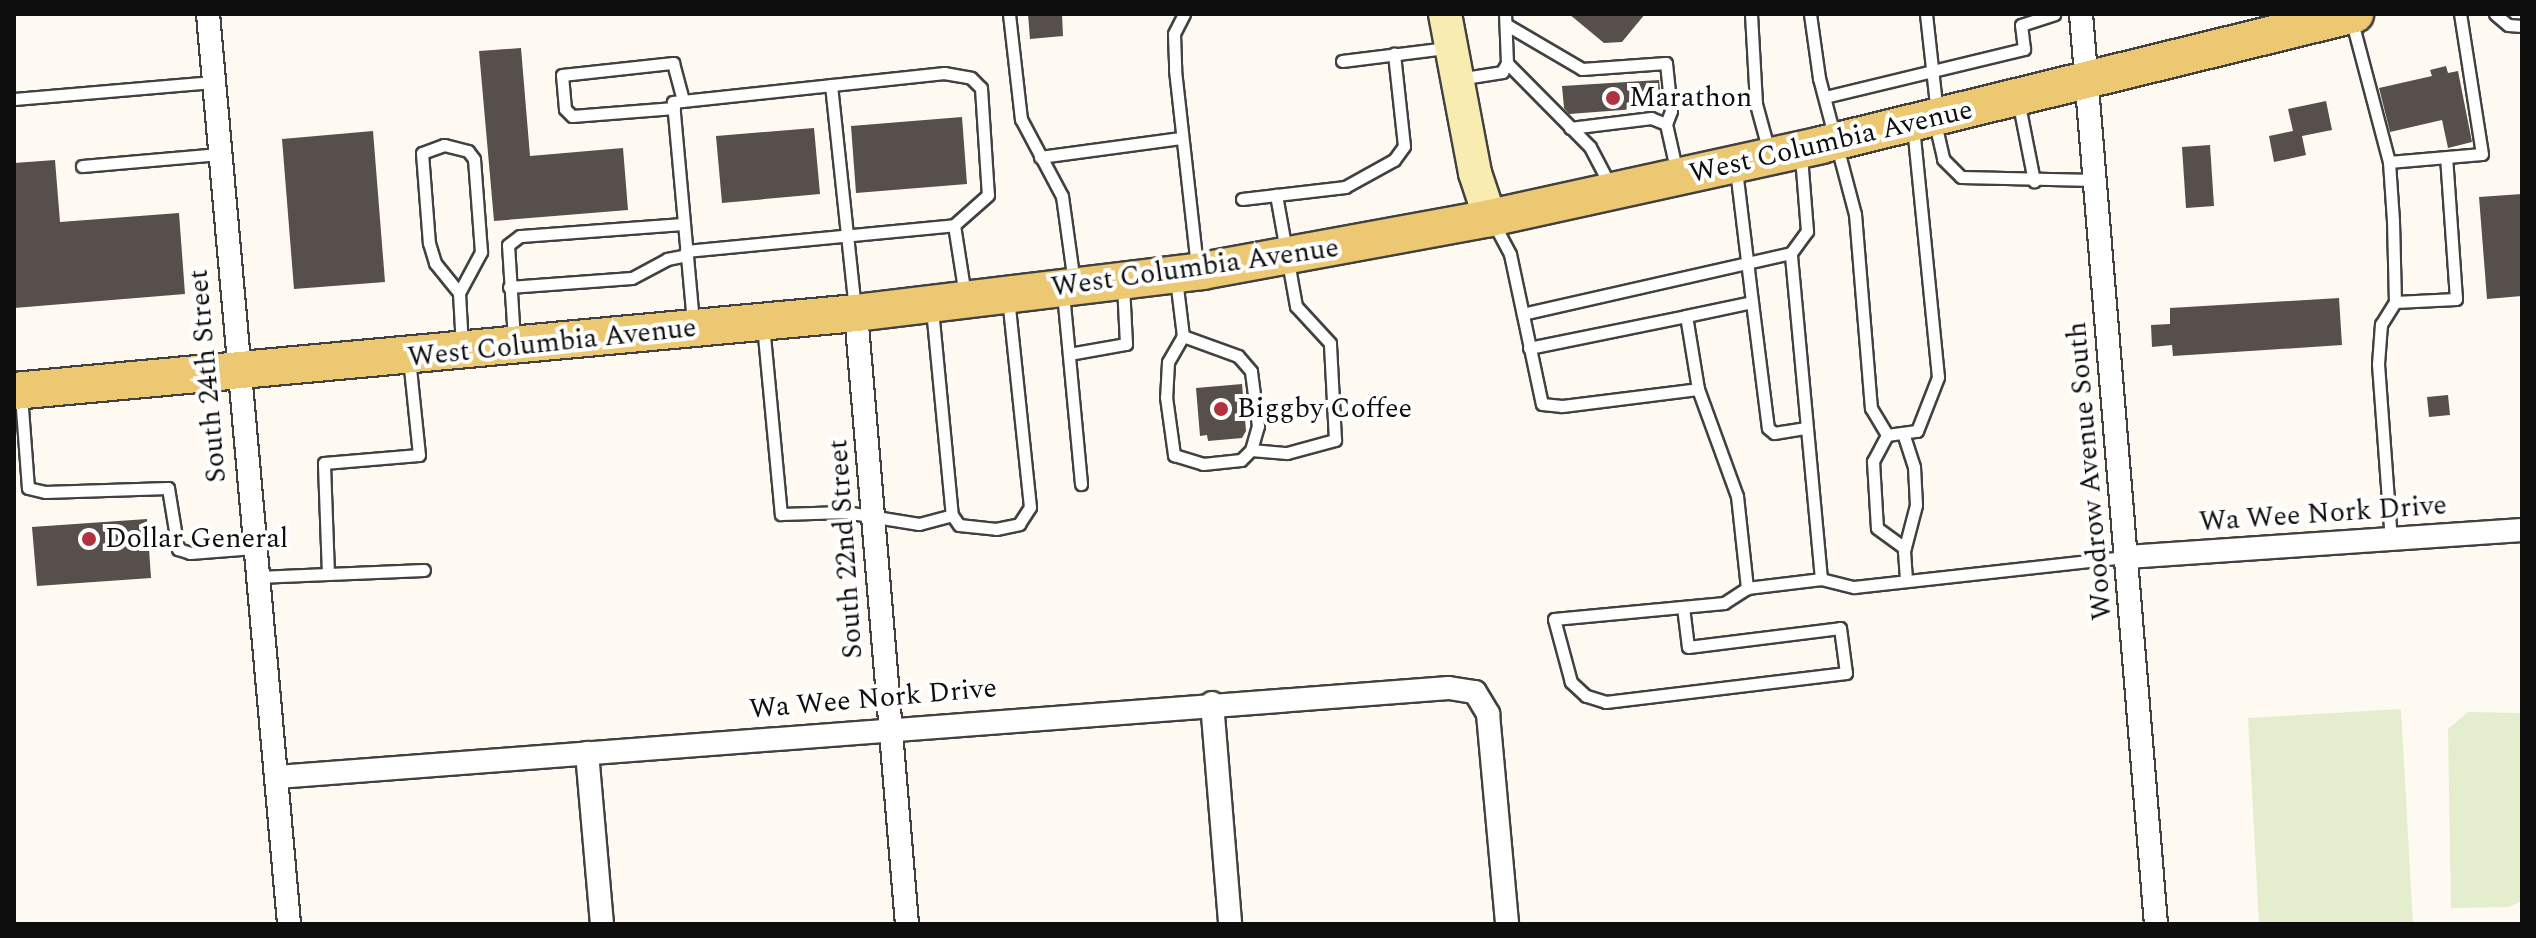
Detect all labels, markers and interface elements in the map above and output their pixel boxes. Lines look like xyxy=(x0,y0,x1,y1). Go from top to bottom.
place label: Marathon xyxy=(1629,81,1752,115)
marker: Marathon xyxy=(1604,89,1622,107)
street label: West Columbia Avenue xyxy=(1686,93,1976,191)
street label: West Columbia Avenue xyxy=(1049,231,1341,305)
street label: South 24th Street xyxy=(182,268,234,484)
street label: West Columbia Avenue xyxy=(406,311,698,375)
street label: Woodrow Avenue South xyxy=(2060,320,2120,622)
place label: Biggby Coffee xyxy=(1237,392,1412,426)
marker: Biggby Coffee xyxy=(1212,400,1230,418)
street label: South 22nd Street xyxy=(822,438,870,660)
street label: Wa Wee Nork Drive xyxy=(2198,489,2448,539)
place label: Dollar General xyxy=(105,522,288,556)
marker: Dollar General xyxy=(80,530,98,548)
street label: Wa Wee Nork Drive xyxy=(748,671,998,727)

